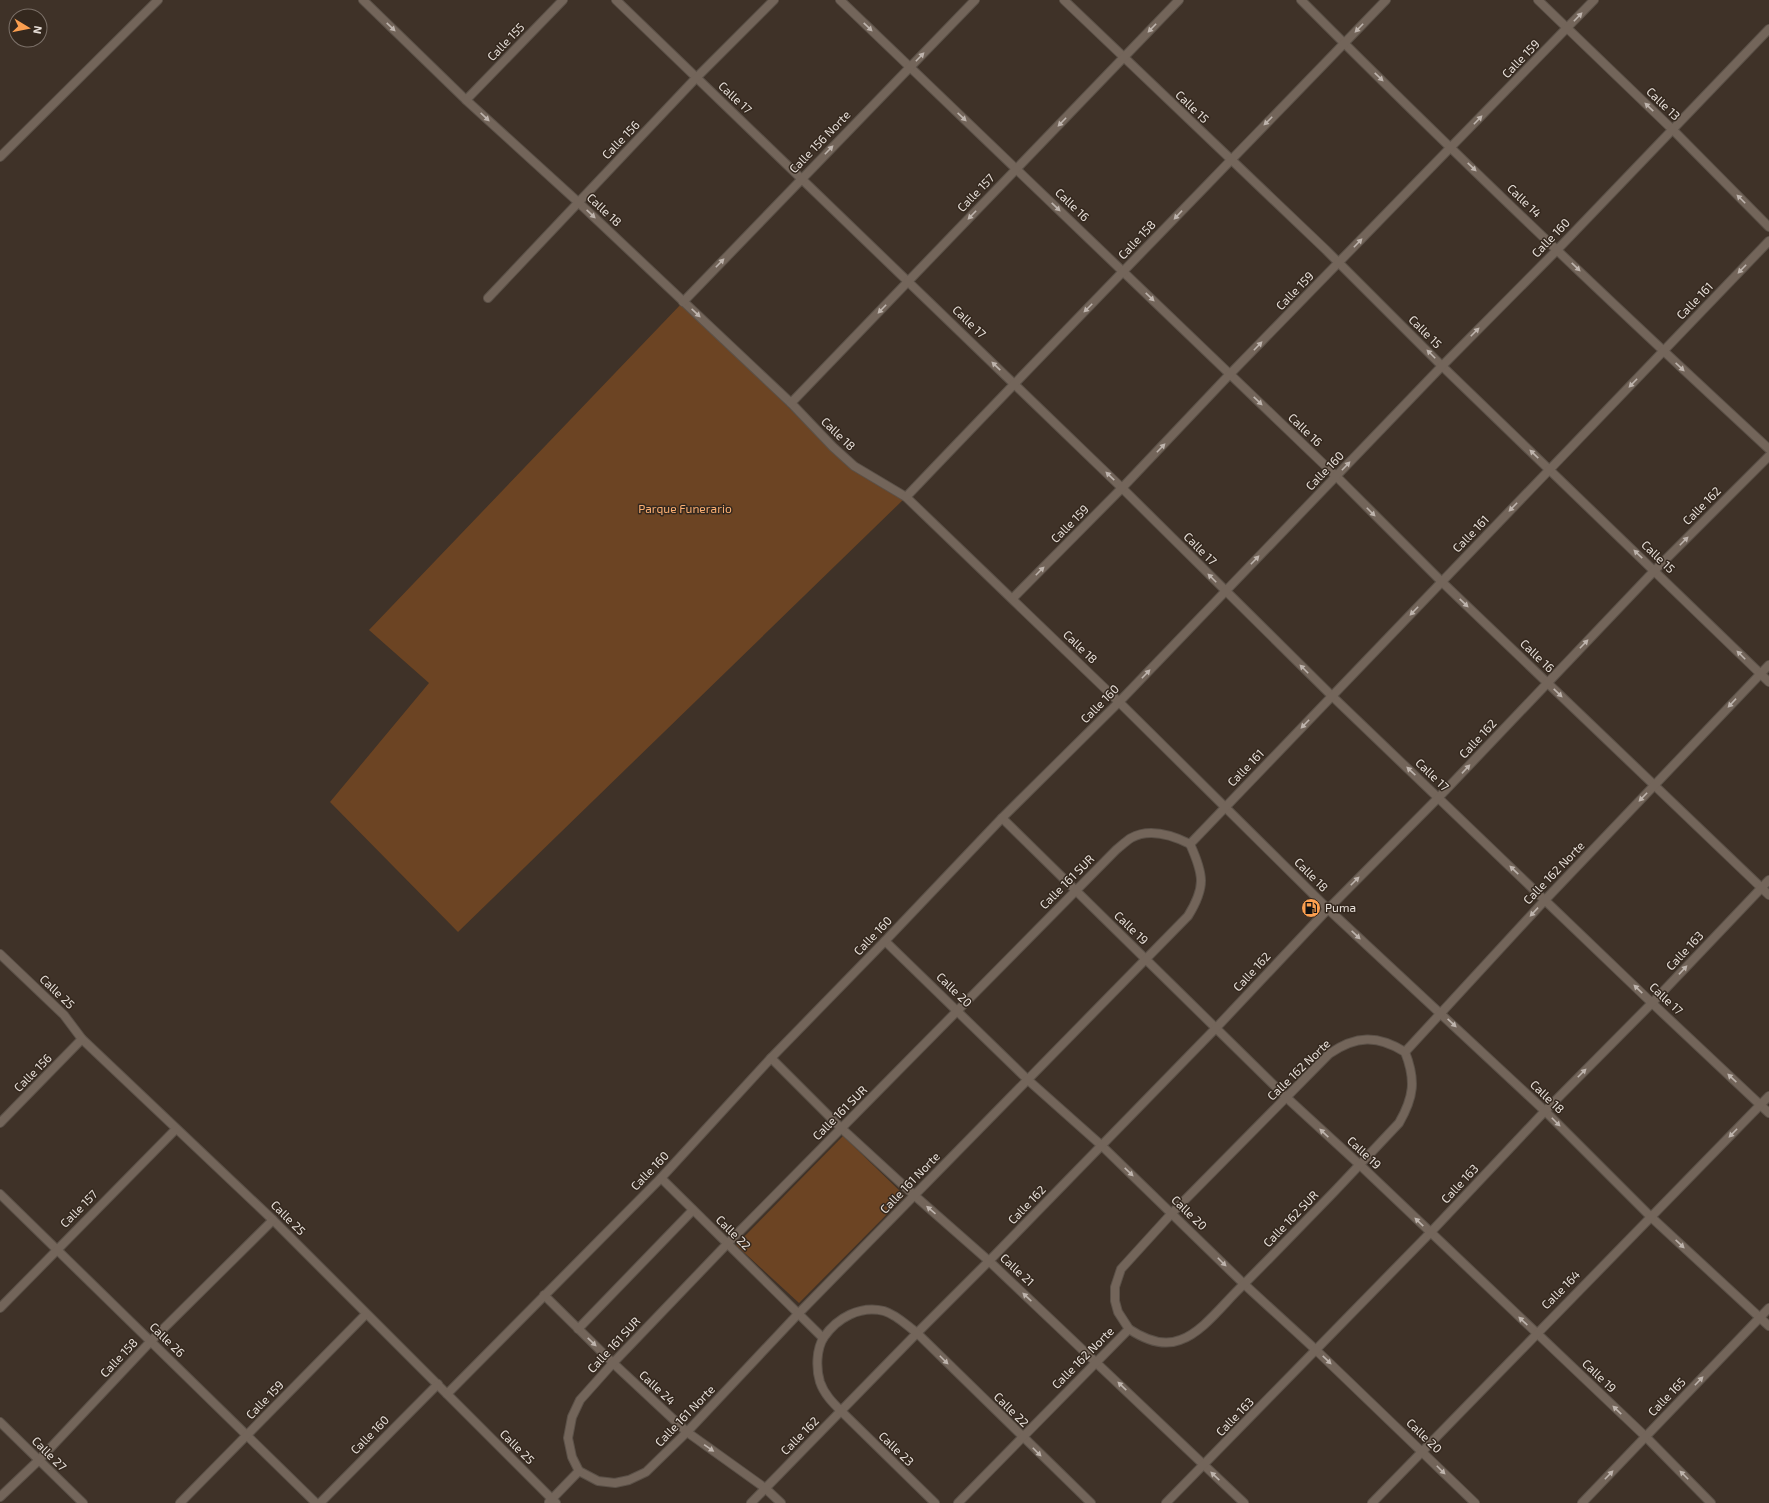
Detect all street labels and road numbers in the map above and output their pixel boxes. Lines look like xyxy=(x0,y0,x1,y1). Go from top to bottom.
street label: Calle 155 xyxy=(484,19,527,63)
street label: Calle 159 xyxy=(1499,36,1542,80)
street label: Calle 17 xyxy=(716,78,755,116)
street label: Calle 13 xyxy=(1644,84,1683,123)
street label: Calle 15 xyxy=(1173,87,1212,126)
street label: Calle 156 Norte xyxy=(786,107,853,175)
street label: Calle 156 xyxy=(599,117,642,161)
street label: Calle 157 xyxy=(954,171,997,214)
street label: Calle 14 xyxy=(1505,181,1545,220)
street label: Calle 16 xyxy=(1053,185,1093,224)
street label: Calle 18 xyxy=(585,190,625,229)
street label: Calle 160 xyxy=(1528,215,1572,260)
street label: Calle 158 xyxy=(1115,217,1158,262)
street label: Calle 159 xyxy=(1273,268,1316,312)
street label: Calle 161 xyxy=(1673,279,1715,322)
street label: Calle 17 xyxy=(950,302,989,340)
street label: Calle 15 xyxy=(1406,312,1445,351)
street label: Calle 16 xyxy=(1286,410,1326,449)
street label: Calle 18 xyxy=(819,414,859,453)
street label: Calle 160 xyxy=(1302,448,1346,493)
street label: Calle 162 xyxy=(1679,483,1723,527)
street label: Calle 159 xyxy=(1047,501,1091,545)
street label: Calle 161 xyxy=(1449,512,1491,555)
street label: Calle 17 xyxy=(1181,529,1220,568)
street label: Calle 15 xyxy=(1639,537,1678,576)
street label: Calle 18 xyxy=(1061,627,1101,666)
street label: Calle 16 xyxy=(1518,636,1558,675)
street label: Calle 160 xyxy=(1077,681,1121,725)
street label: Calle 162 xyxy=(1456,716,1499,761)
street label: Calle 161 xyxy=(1224,746,1266,789)
street label: Calle 17 xyxy=(1413,755,1452,793)
street label: Calle 162 Norte xyxy=(1520,838,1587,907)
street label: Calle 161 SUR xyxy=(1036,851,1096,911)
street label: Calle 18 xyxy=(1292,855,1331,894)
street label: Calle 19 xyxy=(1112,908,1152,947)
street label: Calle 160 xyxy=(850,913,894,958)
street label: Calle 163 xyxy=(1663,928,1706,973)
street label: Calle 162 xyxy=(1230,949,1273,994)
street label: Calle 20 xyxy=(934,969,975,1009)
street label: Calle 25 xyxy=(37,971,78,1011)
street label: Calle 17 xyxy=(1647,979,1686,1017)
street label: Calle 162 Norte xyxy=(1264,1036,1333,1103)
street label: Calle 156 xyxy=(10,1050,54,1094)
street label: Calle 18 xyxy=(1528,1077,1568,1116)
street label: Calle 161 SUR xyxy=(809,1082,869,1142)
street label: Calle 19 xyxy=(1345,1133,1385,1172)
street label: Calle 160 xyxy=(627,1148,671,1193)
street label: Calle 161 Norte xyxy=(877,1149,942,1216)
street label: Calle 163 xyxy=(1438,1161,1481,1206)
street label: Calle 162 xyxy=(1005,1182,1048,1226)
street label: Calle 157 xyxy=(57,1187,100,1230)
street label: Calle 162 SUR xyxy=(1260,1187,1321,1249)
street label: Calle 20 xyxy=(1169,1192,1210,1232)
street label: Calle 25 xyxy=(269,1197,309,1237)
street label: Calle 22 xyxy=(713,1212,754,1253)
street label: Calle 21 xyxy=(998,1250,1038,1288)
street label: Calle 164 xyxy=(1538,1267,1582,1311)
street label: Calle 161 SUR xyxy=(584,1314,643,1375)
street label: Calle 26 xyxy=(147,1319,188,1359)
street label: Calle 162 Norte xyxy=(1048,1323,1116,1391)
street label: Calle 158 xyxy=(97,1335,140,1380)
street label: Calle 19 xyxy=(1580,1356,1620,1395)
street label: Calle 24 xyxy=(637,1367,678,1407)
street label: Calle 165 xyxy=(1645,1374,1688,1418)
street label: Calle 159 xyxy=(243,1377,286,1421)
street label: Calle 161 Norte xyxy=(652,1382,717,1449)
street label: Calle 22 xyxy=(991,1389,1032,1430)
street label: Calle 163 xyxy=(1213,1394,1256,1438)
street label: Calle 160 xyxy=(347,1412,391,1456)
street label: Calle 162 xyxy=(777,1413,821,1457)
street label: Calle 20 xyxy=(1404,1415,1445,1455)
street label: Calle 25 xyxy=(498,1426,538,1466)
street label: Calle 23 xyxy=(876,1428,917,1468)
street label: Calle 27 xyxy=(30,1433,70,1473)

